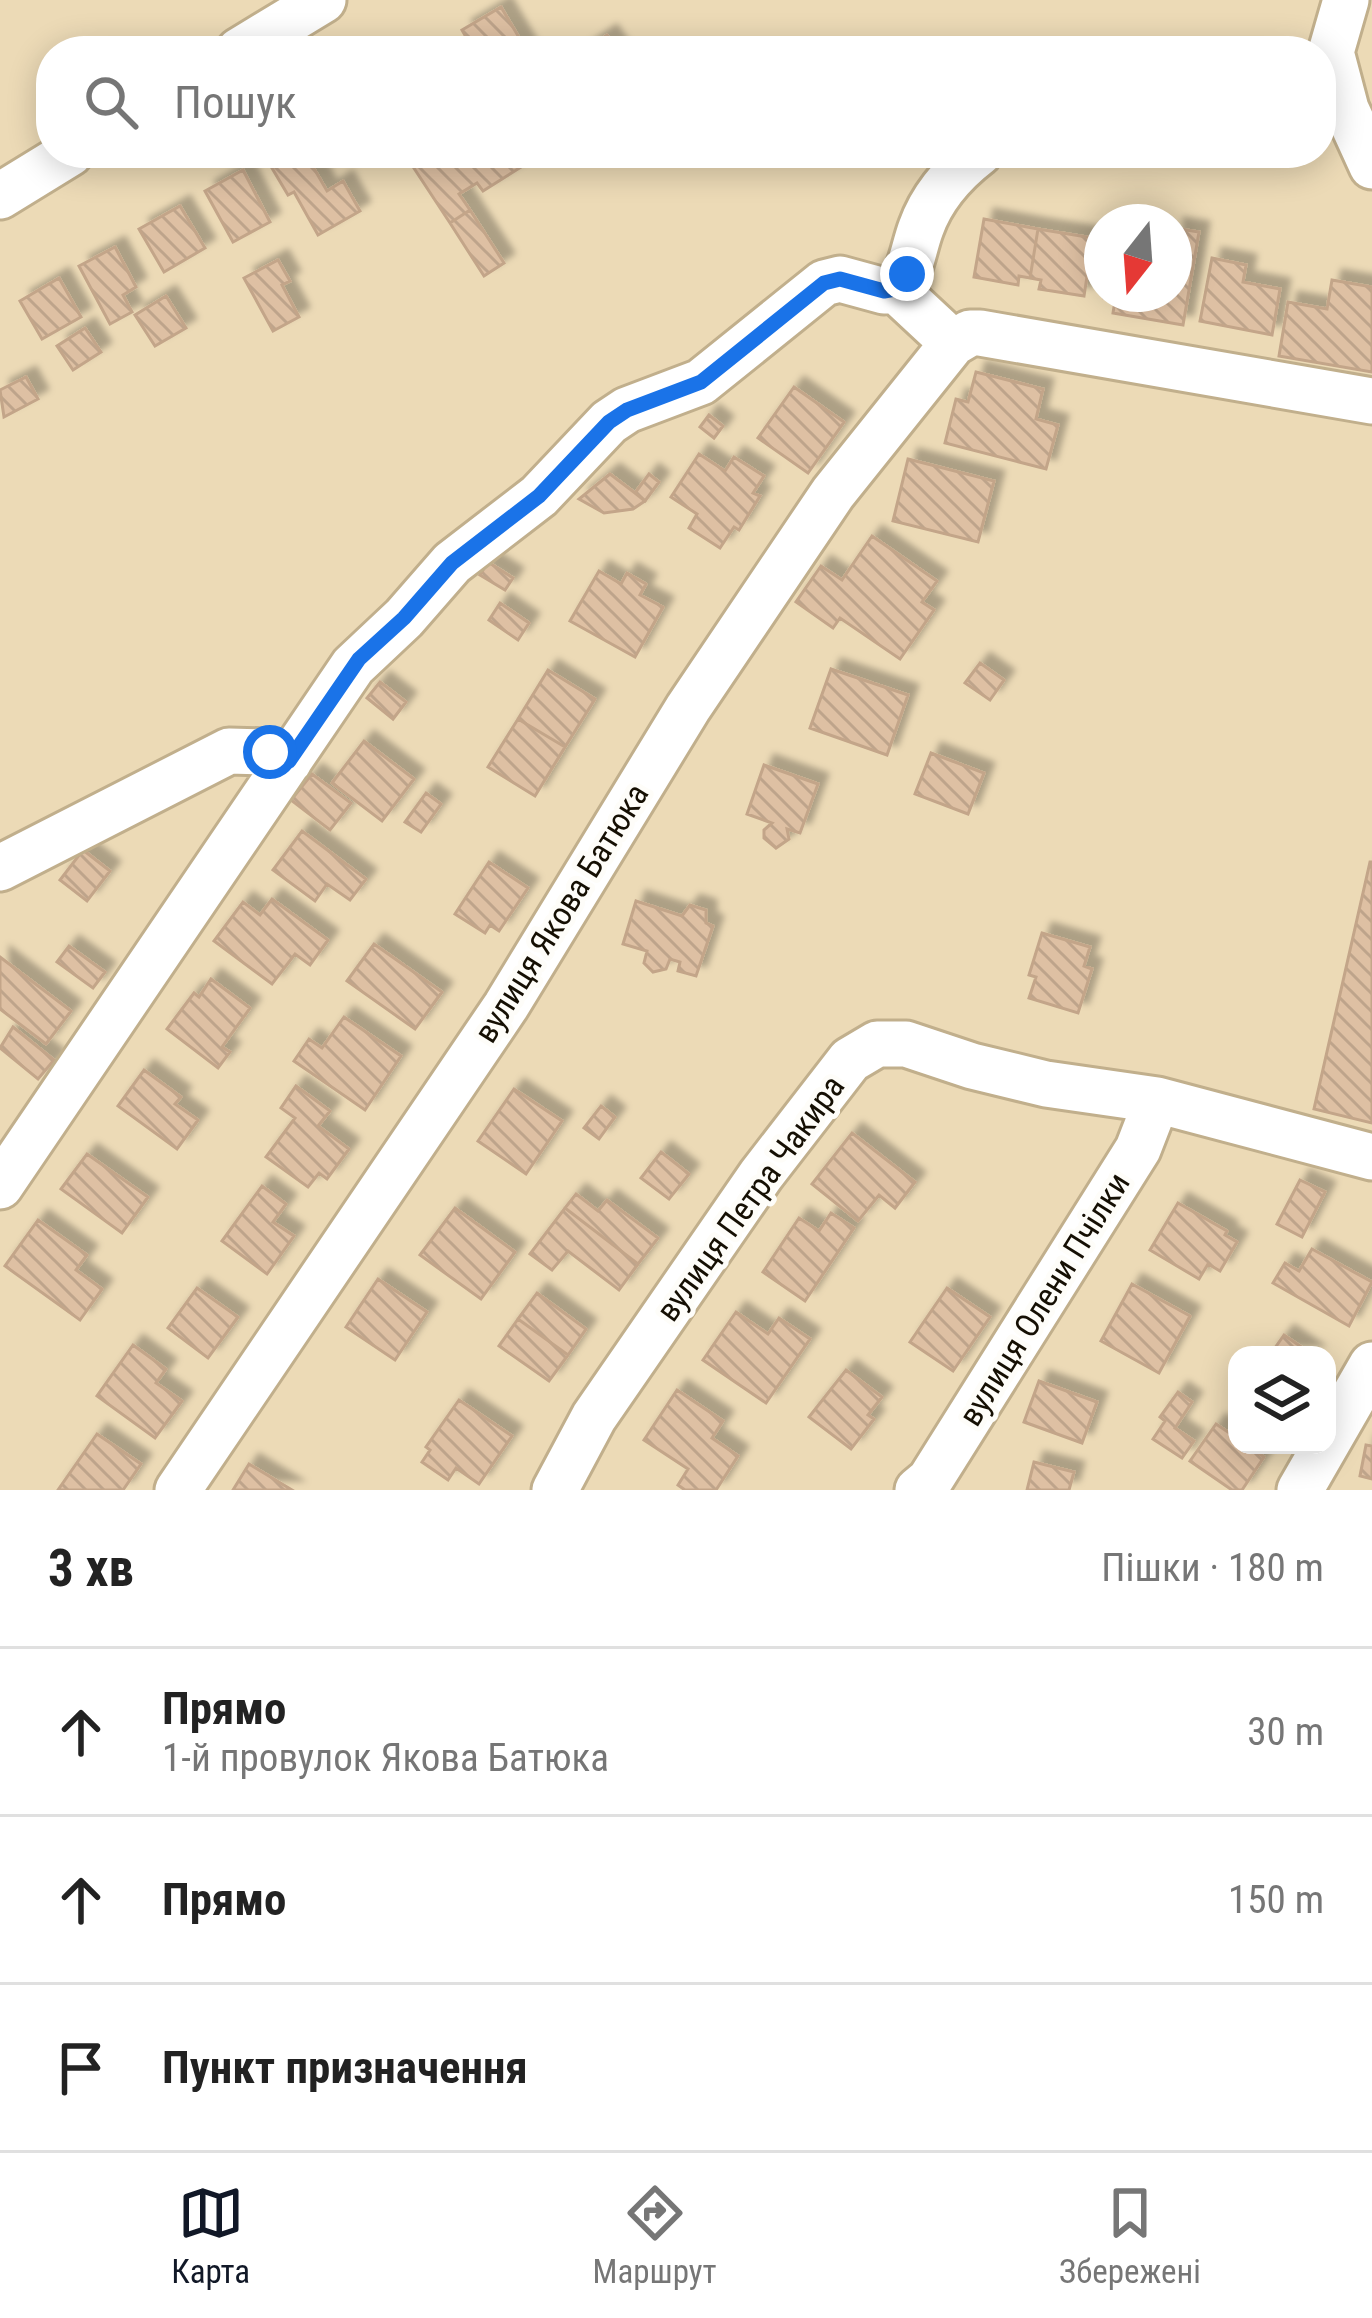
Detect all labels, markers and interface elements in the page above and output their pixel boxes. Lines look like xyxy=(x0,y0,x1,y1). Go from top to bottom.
search box xyxy=(36,36,1336,168)
icon: search xyxy=(78,69,144,135)
text: Пошук xyxy=(174,76,297,129)
north arrow xyxy=(1084,204,1192,312)
route end xyxy=(880,247,934,301)
route start xyxy=(243,725,297,779)
street label: вулиця Якова Батюка xyxy=(466,777,656,1049)
street label: вулиця Петра Чакира xyxy=(648,1068,852,1328)
street label: вулиця Олени Пчілки xyxy=(950,1165,1138,1433)
map controls xyxy=(1228,1346,1336,1454)
button: layers xyxy=(1228,1346,1336,1454)
text: 3 хв xyxy=(48,1539,134,1598)
text: Пішки · 180 m xyxy=(1101,1545,1324,1591)
text: Прямо xyxy=(162,1682,286,1735)
icon: ahead xyxy=(48,1699,114,1765)
text: 30 m xyxy=(1247,1709,1324,1755)
text: 1-й провулок Якова Батюка xyxy=(162,1735,609,1781)
icon: ahead xyxy=(48,1867,114,1933)
text: Прямо xyxy=(162,1873,286,1926)
text: 150 m xyxy=(1228,1877,1324,1923)
icon: arrive xyxy=(48,2035,114,2101)
text: Пункт призначення xyxy=(162,2041,528,2094)
tab: Карта xyxy=(171,2180,250,2291)
tab: Маршрут xyxy=(593,2180,717,2291)
tab: Збережені xyxy=(1059,2180,1201,2291)

